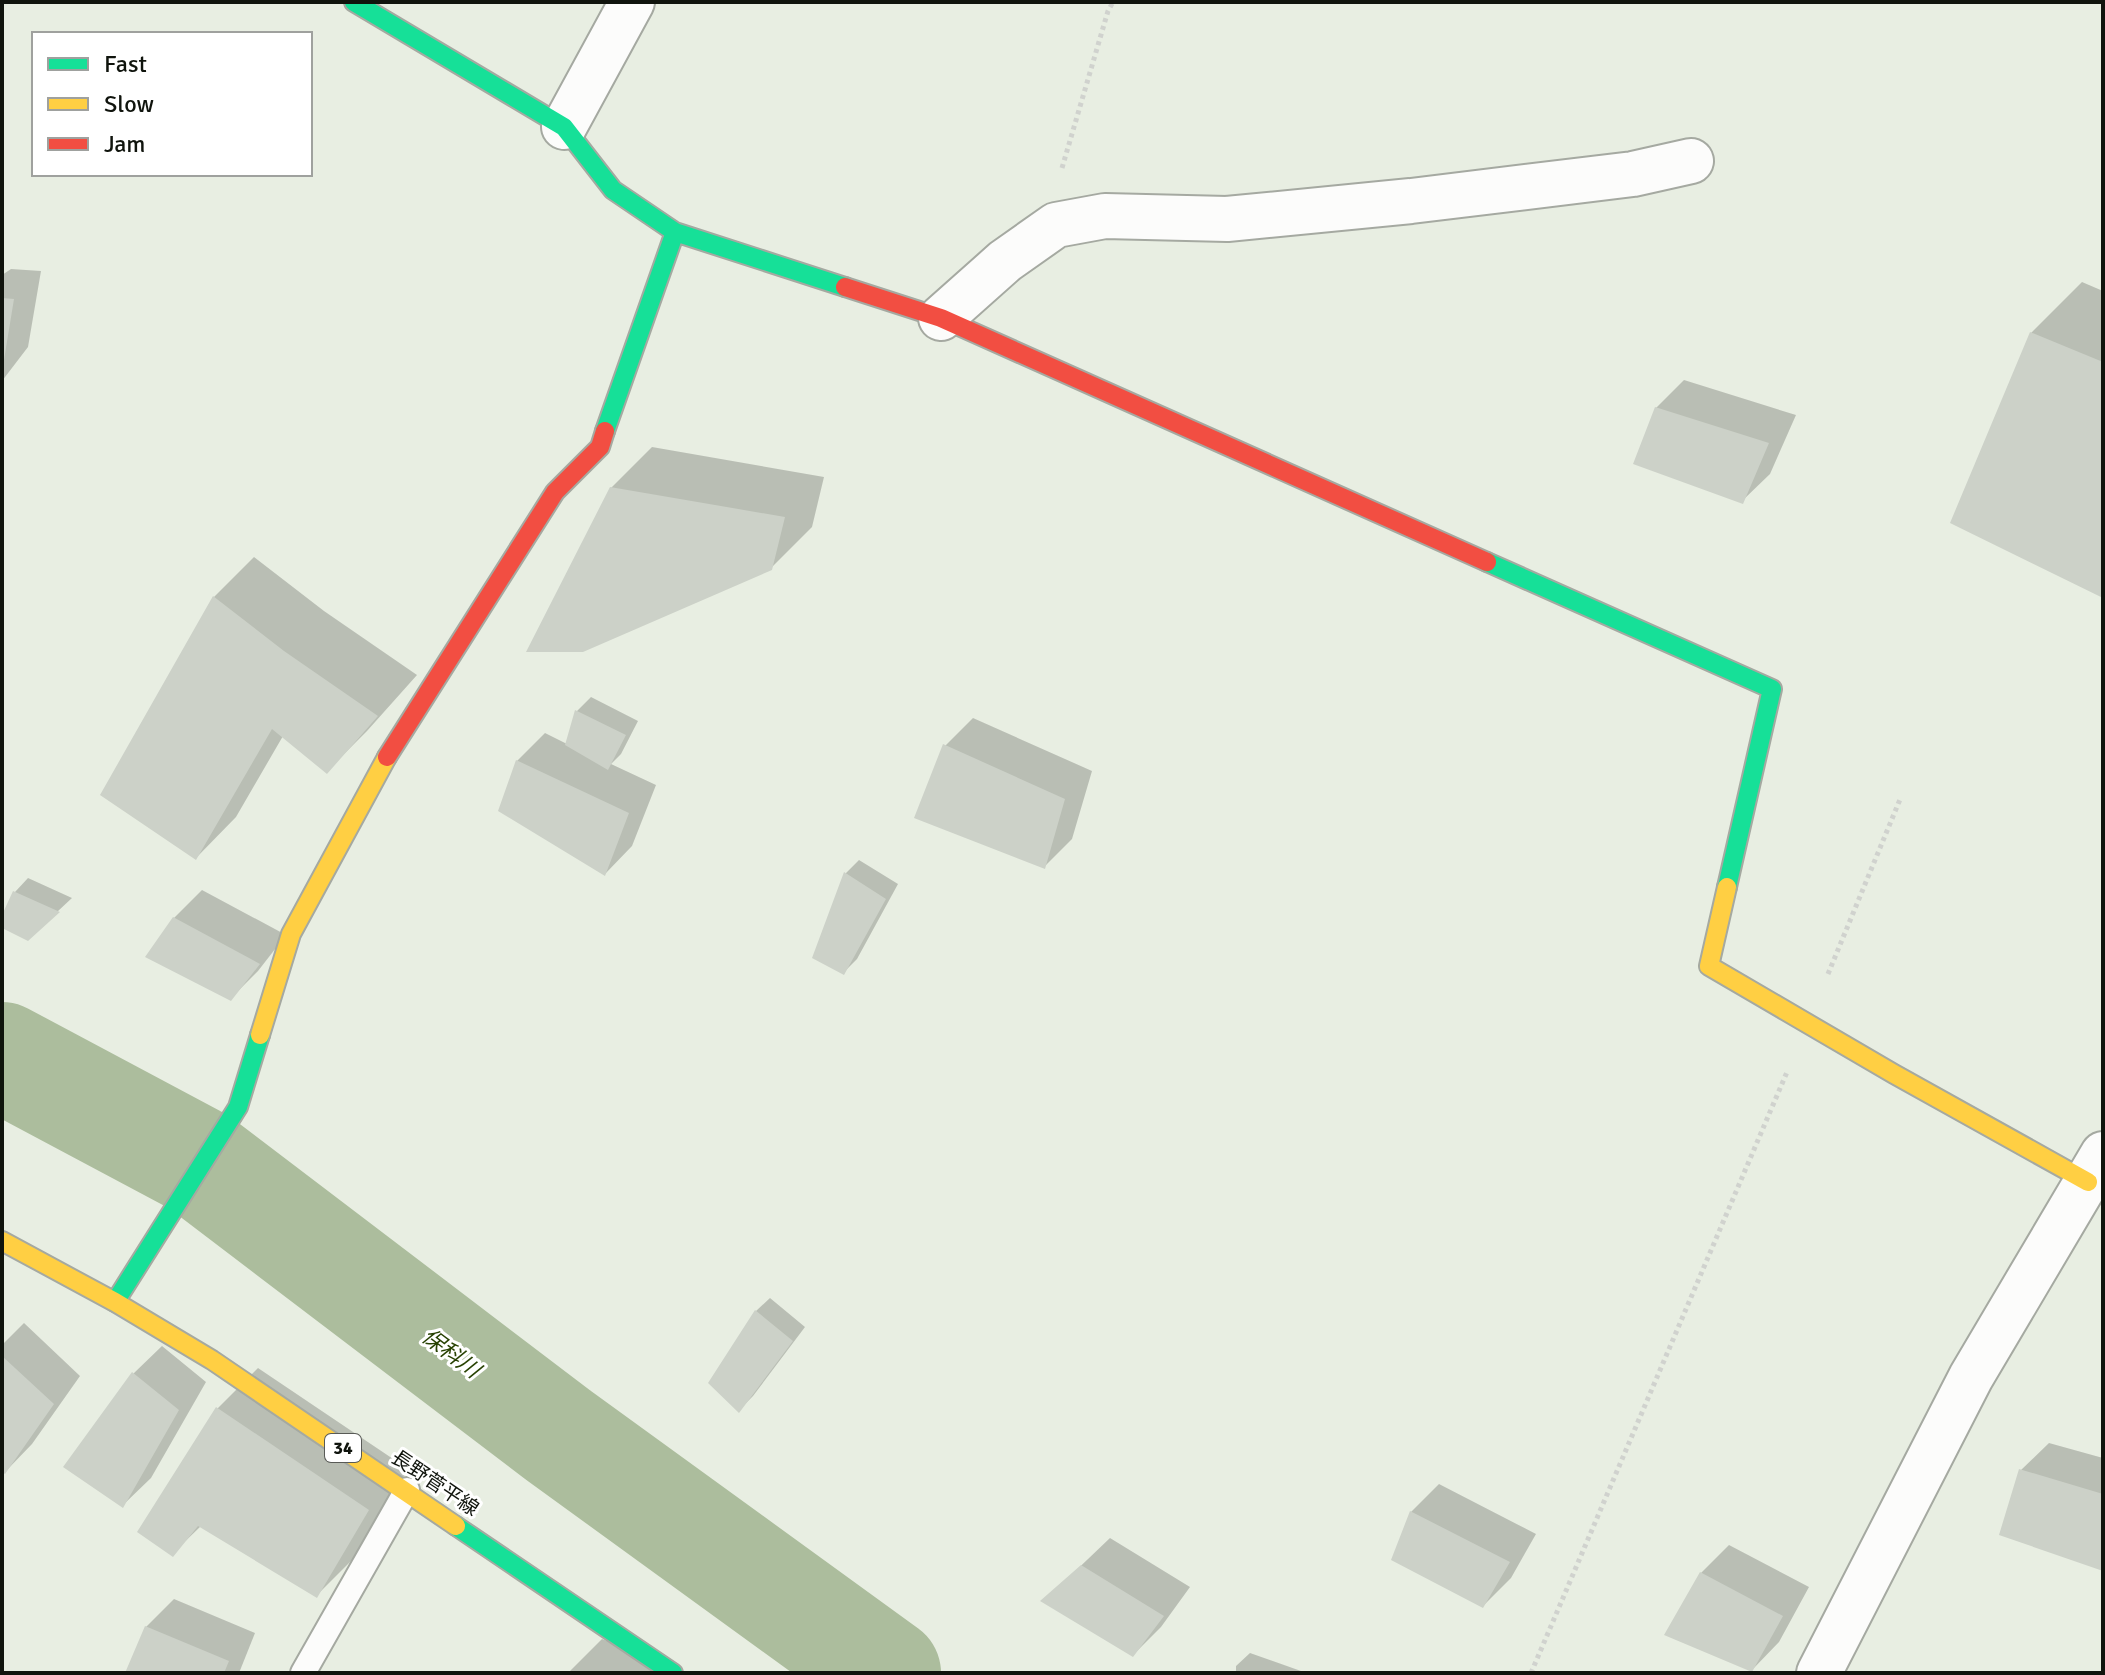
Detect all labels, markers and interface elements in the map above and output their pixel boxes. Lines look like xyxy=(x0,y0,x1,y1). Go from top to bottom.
legend xyxy=(32,32,312,176)
text: Fast xyxy=(104,49,147,79)
text: Slow xyxy=(104,89,154,119)
text: Jam xyxy=(104,129,145,159)
water label: 保科川 xyxy=(417,1322,487,1385)
road number: 34 xyxy=(325,1434,361,1462)
street label: 長野菅平線 xyxy=(387,1445,483,1521)

